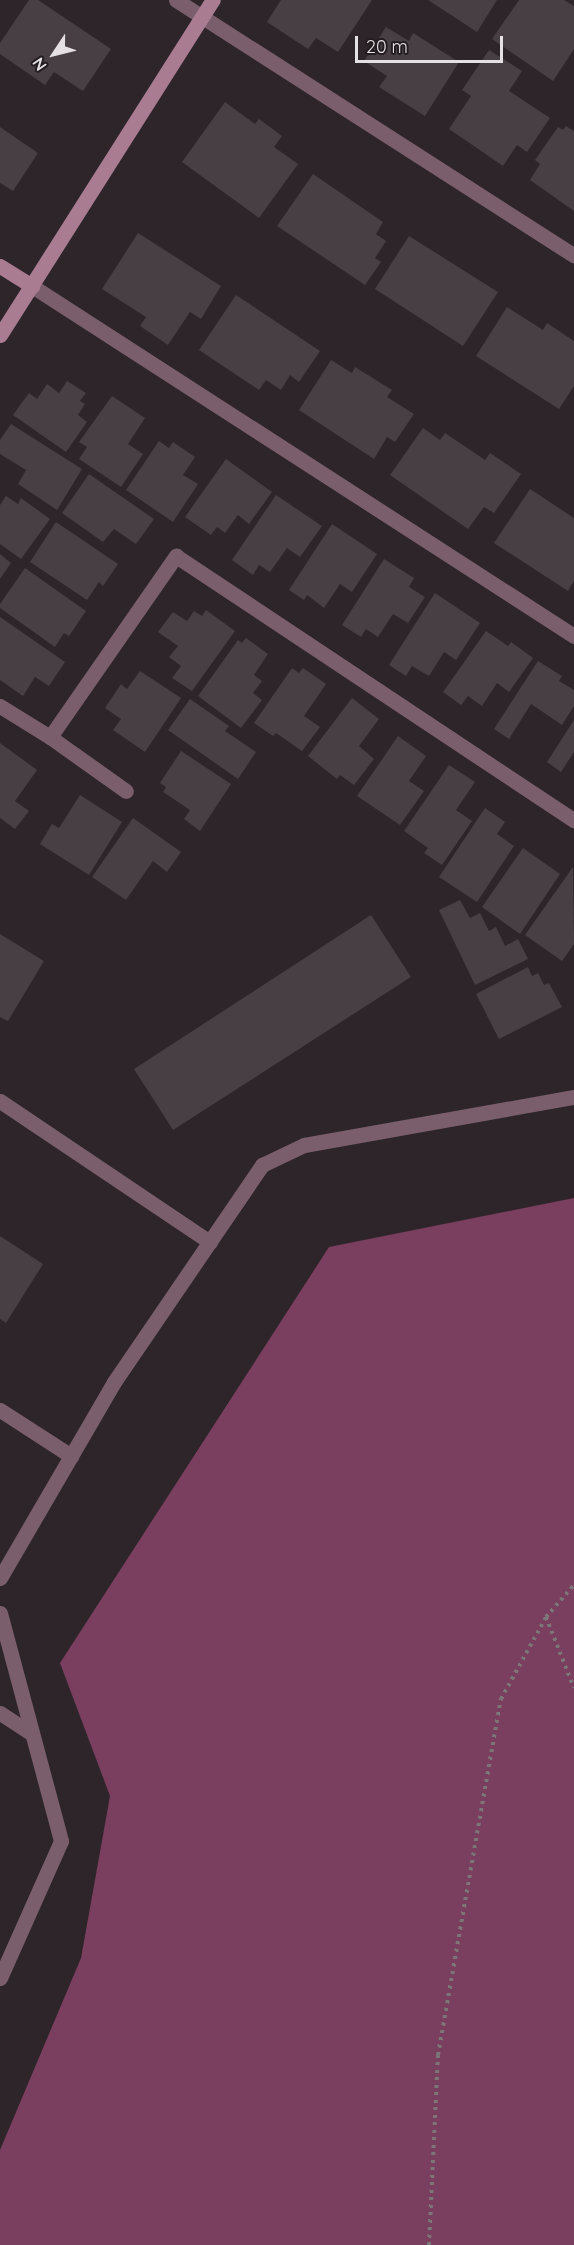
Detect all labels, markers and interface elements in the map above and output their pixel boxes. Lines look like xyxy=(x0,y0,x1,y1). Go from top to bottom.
north arrow xyxy=(24,24,84,84)
scale bar xyxy=(358,24,506,62)
text: 20 m xyxy=(366,35,408,58)
text: N xyxy=(28,54,51,75)

